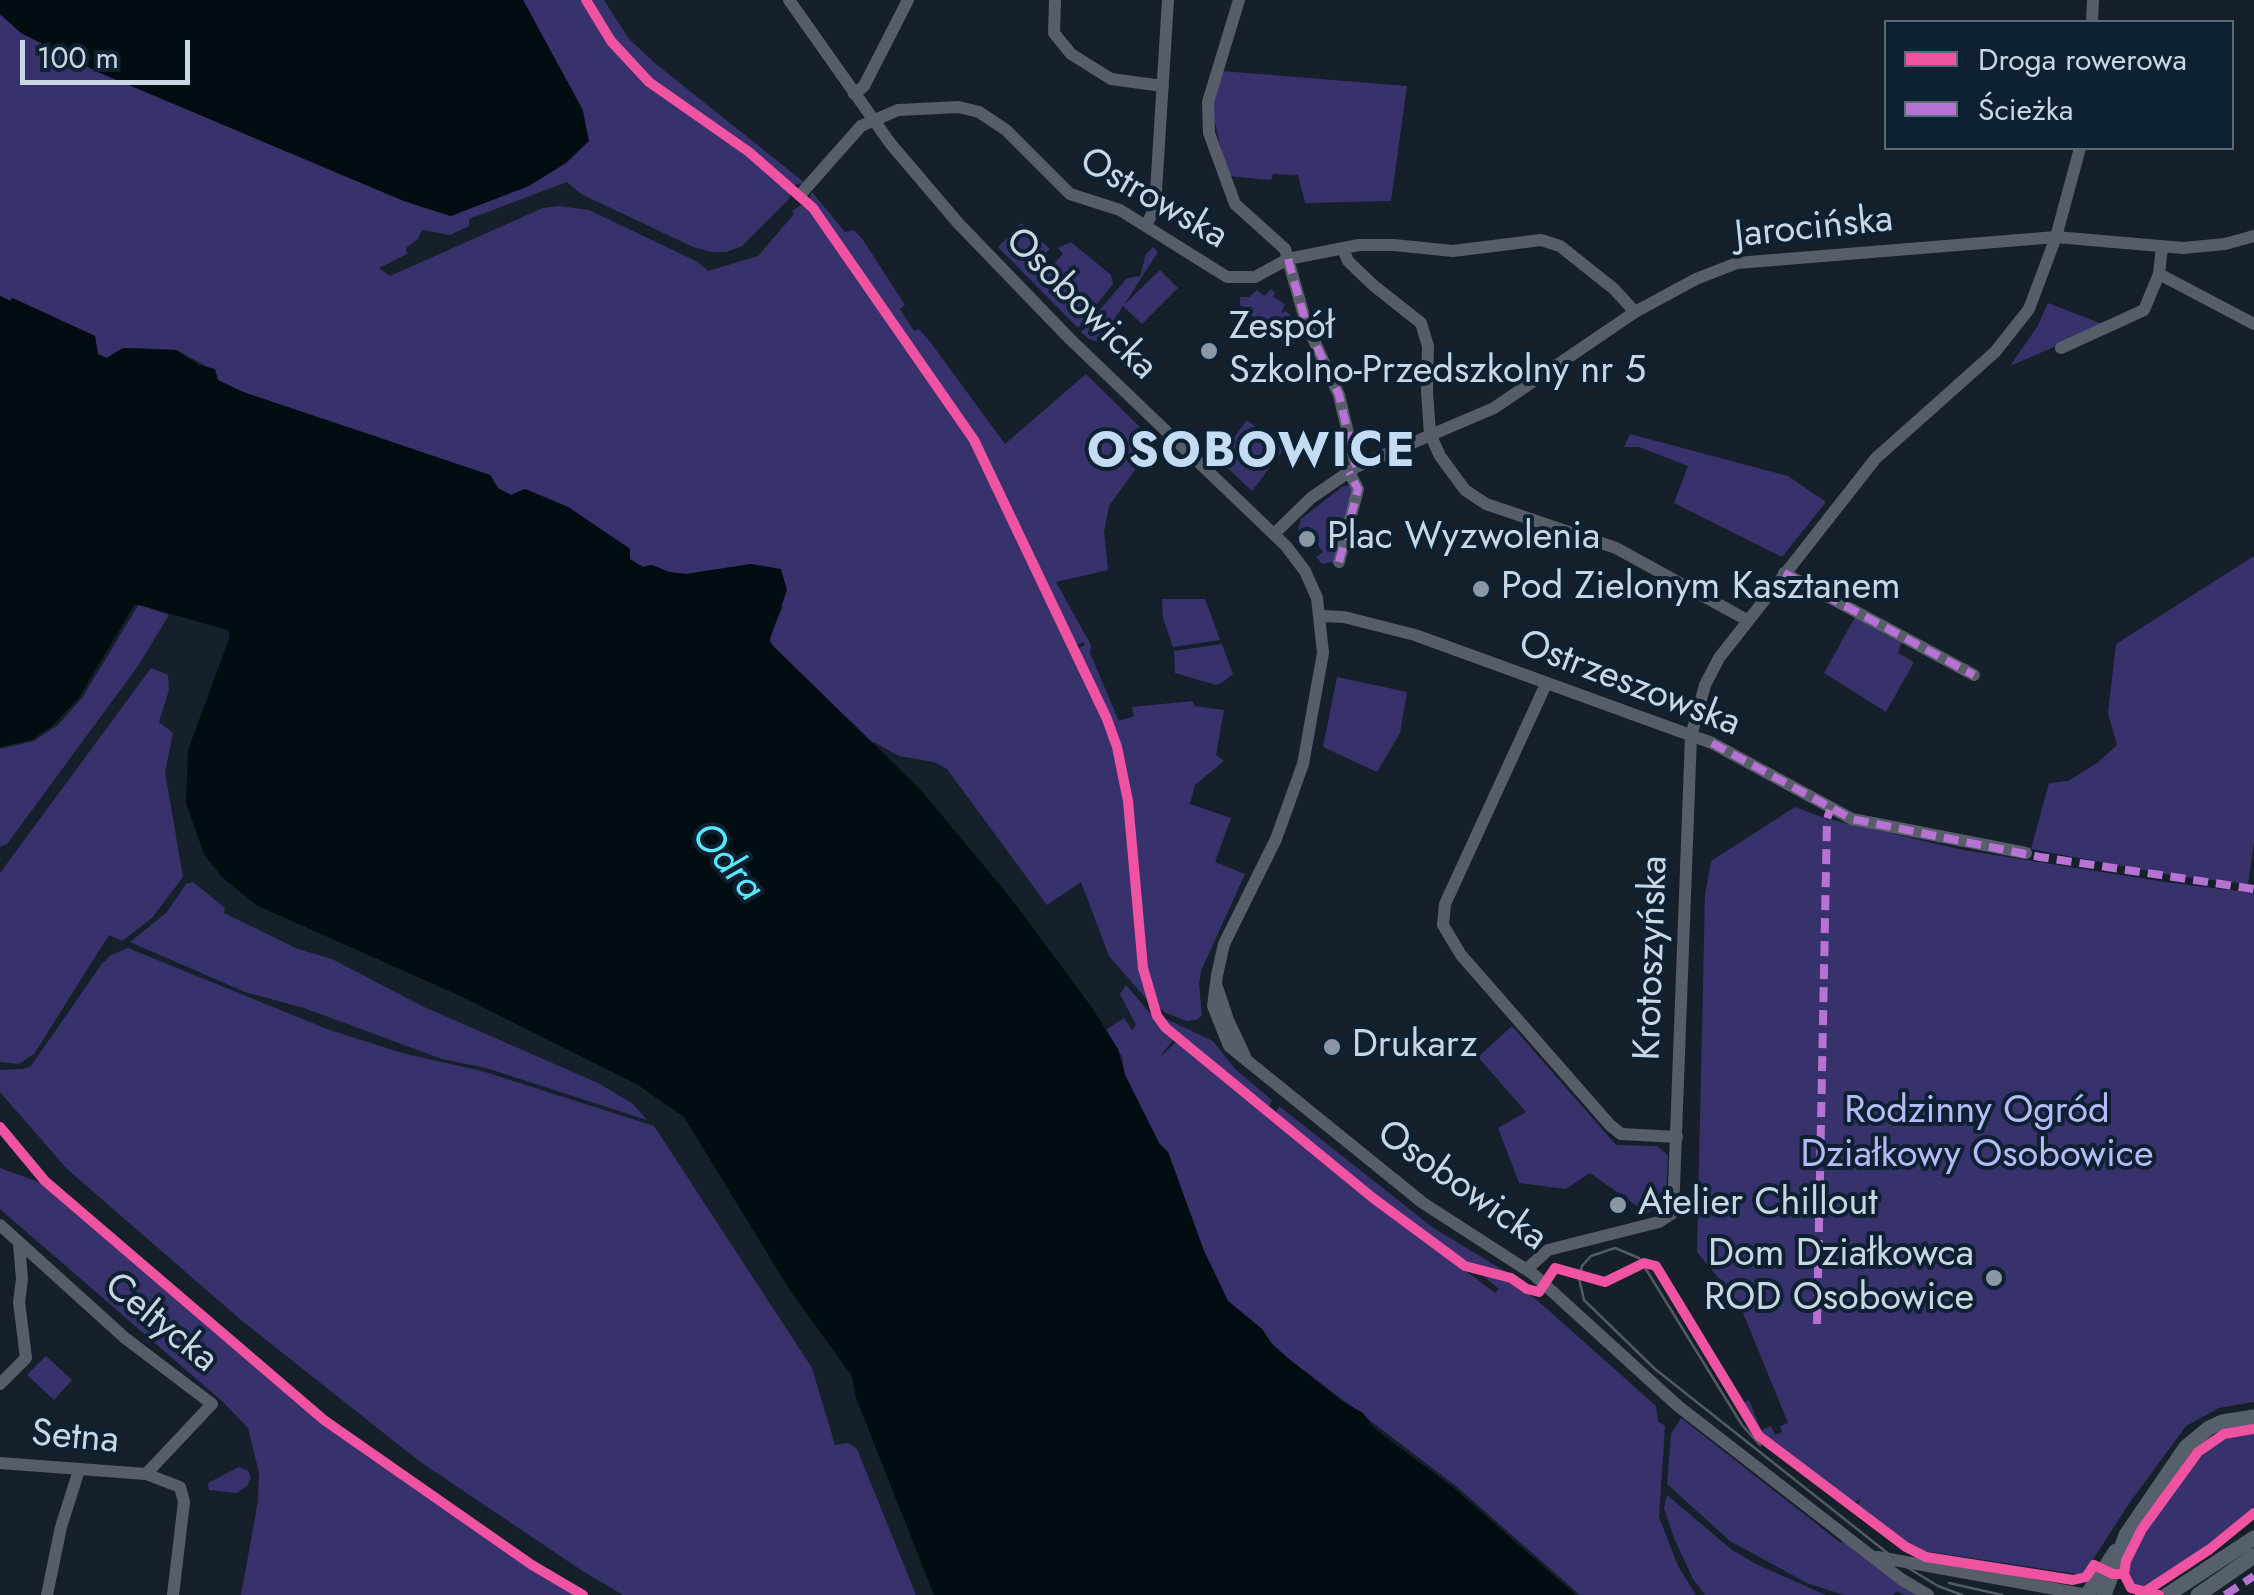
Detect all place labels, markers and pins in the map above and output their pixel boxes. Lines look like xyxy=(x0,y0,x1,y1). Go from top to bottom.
place label: Zespół Szkolno-Przedszkolny nr 5 xyxy=(1229,306,1646,396)
marker: Zespół Szkolno-Przedszkolny nr 5 xyxy=(1198,340,1220,362)
place label: Plac Wyzwolenia xyxy=(1327,516,1600,562)
marker: Plac Wyzwolenia xyxy=(1296,528,1318,550)
place label: Pod Zielonym Kasztanem xyxy=(1501,566,1901,612)
marker: Pod Zielonym Kasztanem xyxy=(1470,578,1492,600)
place label: Drukarz xyxy=(1352,1024,1477,1070)
marker: Drukarz xyxy=(1321,1036,1343,1058)
place label: Atelier Chillout xyxy=(1638,1182,1878,1228)
marker: Atelier Chillout xyxy=(1607,1194,1629,1216)
place label: Dom Działkowca ROD Osobowice xyxy=(1704,1233,1974,1322)
marker: Dom Działkowca ROD Osobowice xyxy=(1983,1267,2005,1289)

